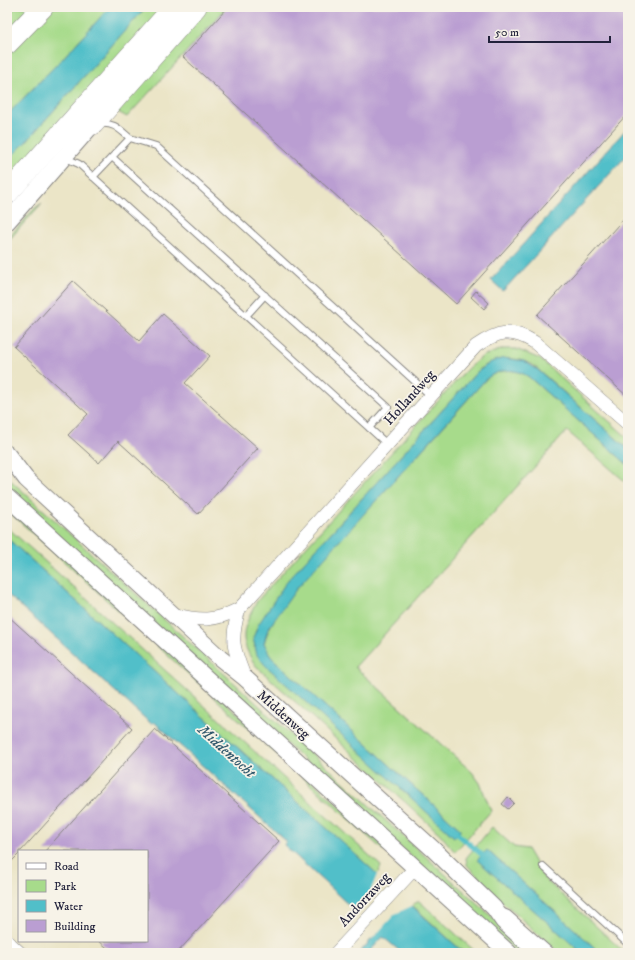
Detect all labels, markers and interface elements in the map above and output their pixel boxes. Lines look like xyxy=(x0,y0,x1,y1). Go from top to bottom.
scale bar xyxy=(489,18,610,44)
text: 50 m xyxy=(495,25,519,40)
street label: Hollandweg xyxy=(380,366,439,429)
street label: Middenweg xyxy=(253,686,314,743)
water label: Middentocht xyxy=(193,720,260,783)
legend xyxy=(18,850,148,942)
text: Road xyxy=(54,859,79,874)
street label: Andorraweg xyxy=(335,869,395,931)
text: Park xyxy=(54,879,76,894)
text: Water xyxy=(53,899,83,914)
text: Building xyxy=(54,919,95,934)

